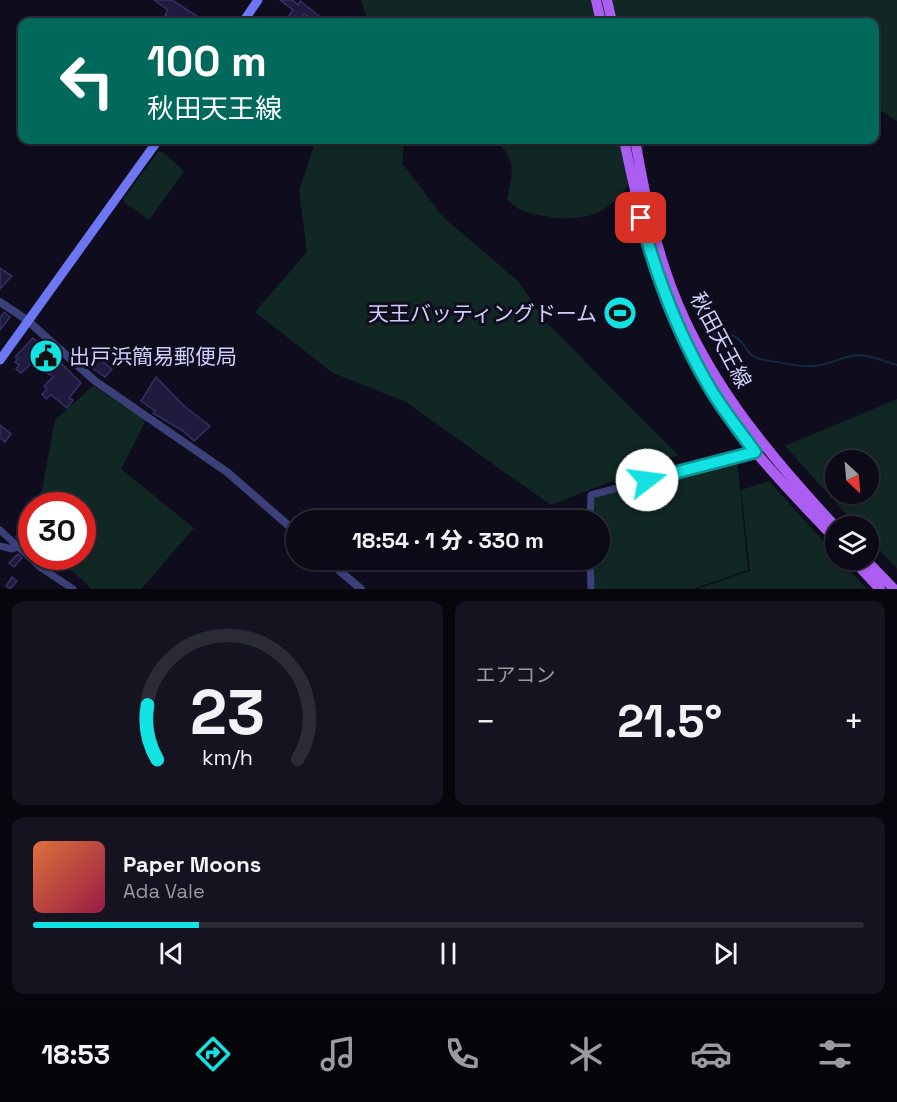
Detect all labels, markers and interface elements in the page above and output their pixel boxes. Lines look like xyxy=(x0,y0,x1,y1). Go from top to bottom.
text: 100 m xyxy=(147,35,267,88)
icon: left xyxy=(48,42,126,120)
text: 秋田天王線 xyxy=(147,91,282,126)
pin xyxy=(615,192,666,243)
icon: arrive xyxy=(624,201,657,234)
street label: 秋田天王線 xyxy=(684,287,758,393)
sports icon: 天王バッティングドーム xyxy=(602,295,638,331)
place label: 天王バッティングドーム xyxy=(368,300,597,327)
public building icon: 出戸浜簡易郵便局 xyxy=(28,338,64,374)
place label: 出戸浜簡易郵便局 xyxy=(69,343,237,370)
position arrow xyxy=(615,448,679,512)
north arrow xyxy=(825,450,879,504)
map controls xyxy=(825,450,879,570)
speed limit sign: 30 xyxy=(18,492,96,570)
button: layers xyxy=(825,516,879,570)
text: 18:54 · 1 分 · 330 m xyxy=(352,526,544,554)
text: エアコン xyxy=(476,662,556,688)
text: 23 xyxy=(190,673,265,752)
text: 21.5° xyxy=(617,693,722,750)
text: − xyxy=(476,701,496,743)
text: + xyxy=(844,701,864,743)
text: km/h xyxy=(202,744,253,771)
text: Paper Moons xyxy=(123,850,261,878)
text: Ada Vale xyxy=(123,878,205,904)
icon: previous xyxy=(155,937,188,970)
icon: pause xyxy=(432,937,465,970)
icon: next xyxy=(709,937,742,970)
icon: directions xyxy=(192,1033,234,1075)
icon: music xyxy=(317,1033,359,1075)
icon: phone xyxy=(441,1033,483,1075)
icon: climate xyxy=(565,1033,607,1075)
icon: car xyxy=(690,1033,732,1075)
icon: filters xyxy=(814,1033,856,1075)
text: 18:53 xyxy=(41,1037,110,1072)

